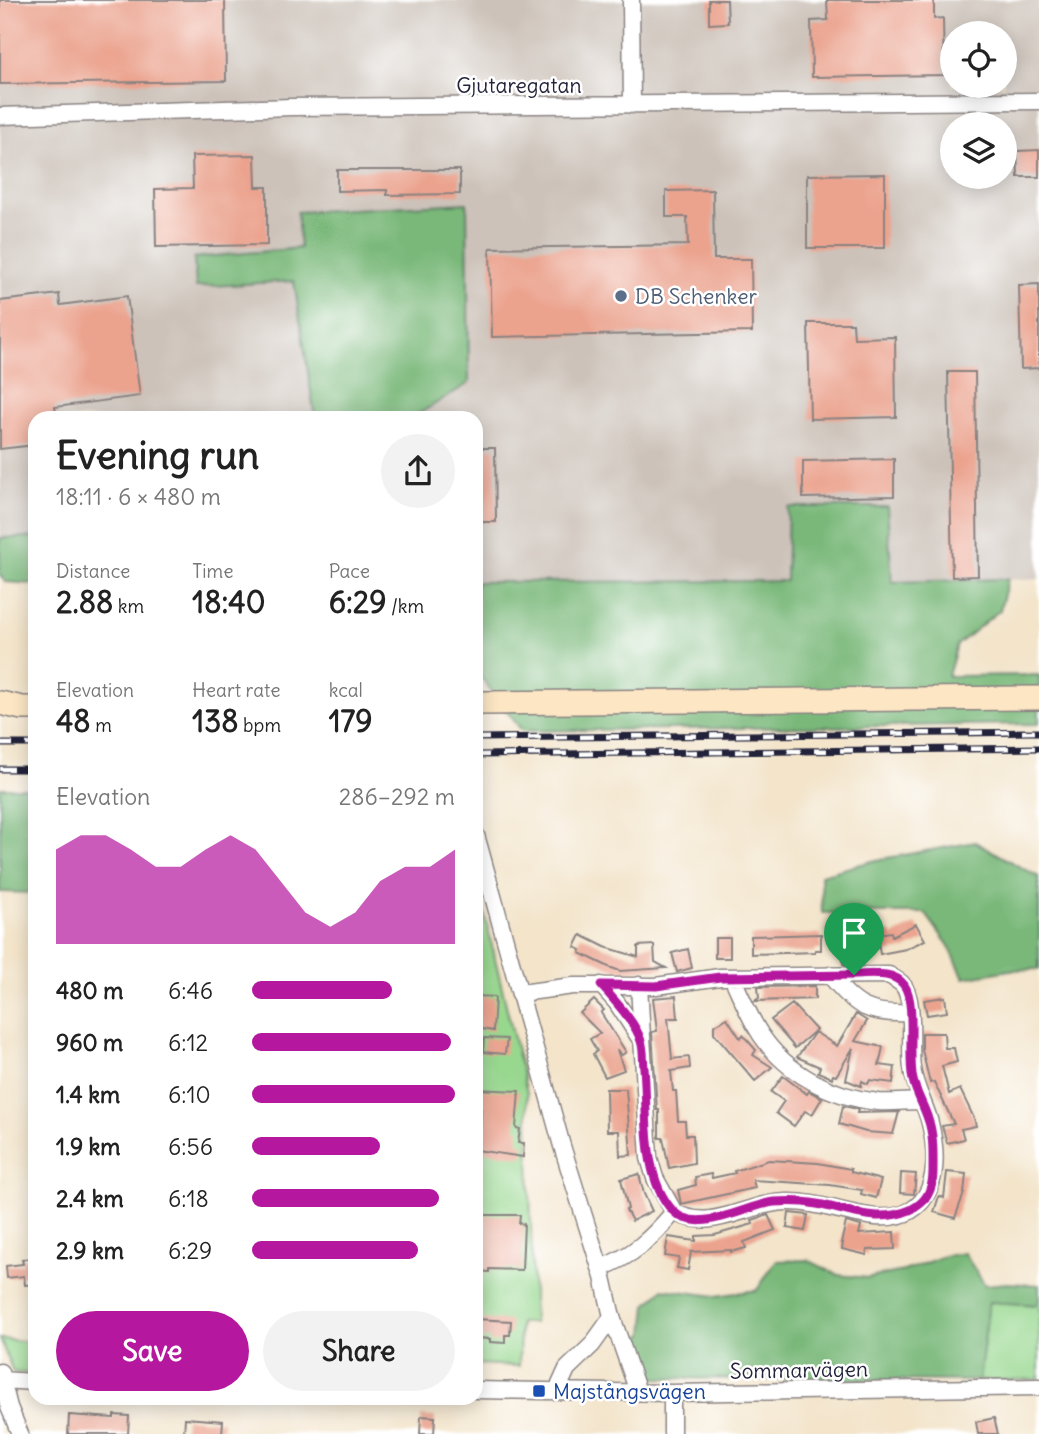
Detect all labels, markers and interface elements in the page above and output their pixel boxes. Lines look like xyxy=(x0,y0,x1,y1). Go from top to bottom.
map controls xyxy=(940,21,1017,189)
button: locate xyxy=(940,21,1017,98)
street label: Gjutaregatan xyxy=(456,72,582,99)
button: layers xyxy=(940,112,1017,189)
place label: DB Schenker xyxy=(635,283,757,310)
marker: DB Schenker xyxy=(613,288,629,304)
text: Evening run xyxy=(56,432,259,479)
button: share xyxy=(381,434,455,508)
text: 18:11 · 6 × 480 m xyxy=(56,482,221,511)
text: Distance xyxy=(56,559,130,583)
text: Time xyxy=(192,559,233,583)
text: Pace xyxy=(329,559,370,583)
text: 2.88 xyxy=(56,583,113,621)
text: 18:40 xyxy=(192,583,265,621)
text: 6:29 xyxy=(329,583,386,621)
text: km xyxy=(113,594,144,618)
text: /km xyxy=(386,594,424,618)
text: Elevation xyxy=(56,678,134,702)
text: Heart rate xyxy=(192,678,280,702)
text: kcal xyxy=(329,678,363,702)
text: 48 xyxy=(56,702,91,740)
text: 138 xyxy=(192,702,239,740)
text: 179 xyxy=(329,702,373,740)
text: m xyxy=(91,713,112,737)
text: bpm xyxy=(239,713,281,737)
text: Elevation xyxy=(56,782,150,811)
text: 286–292 m xyxy=(339,782,455,811)
pin xyxy=(824,903,884,975)
icon: arrive xyxy=(835,914,873,952)
text: 480 m xyxy=(56,976,123,1005)
text: 6:46 xyxy=(168,976,213,1005)
text: 960 m xyxy=(56,1028,123,1057)
text: 6:12 xyxy=(168,1028,208,1057)
text: 1.4 km xyxy=(56,1080,120,1109)
text: 6:10 xyxy=(168,1080,211,1109)
text: 1.9 km xyxy=(56,1132,121,1161)
text: 6:56 xyxy=(168,1132,213,1161)
text: 2.4 km xyxy=(56,1184,124,1213)
text: 6:18 xyxy=(168,1184,209,1213)
text: 2.9 km xyxy=(56,1236,124,1265)
text: 6:29 xyxy=(168,1236,212,1265)
button: Save xyxy=(56,1311,249,1391)
button: Share xyxy=(263,1311,455,1391)
street label: Sommarvägen xyxy=(730,1355,868,1385)
place label: Majstångsvägen xyxy=(553,1378,706,1405)
marker: Majstångsvägen xyxy=(531,1383,547,1399)

